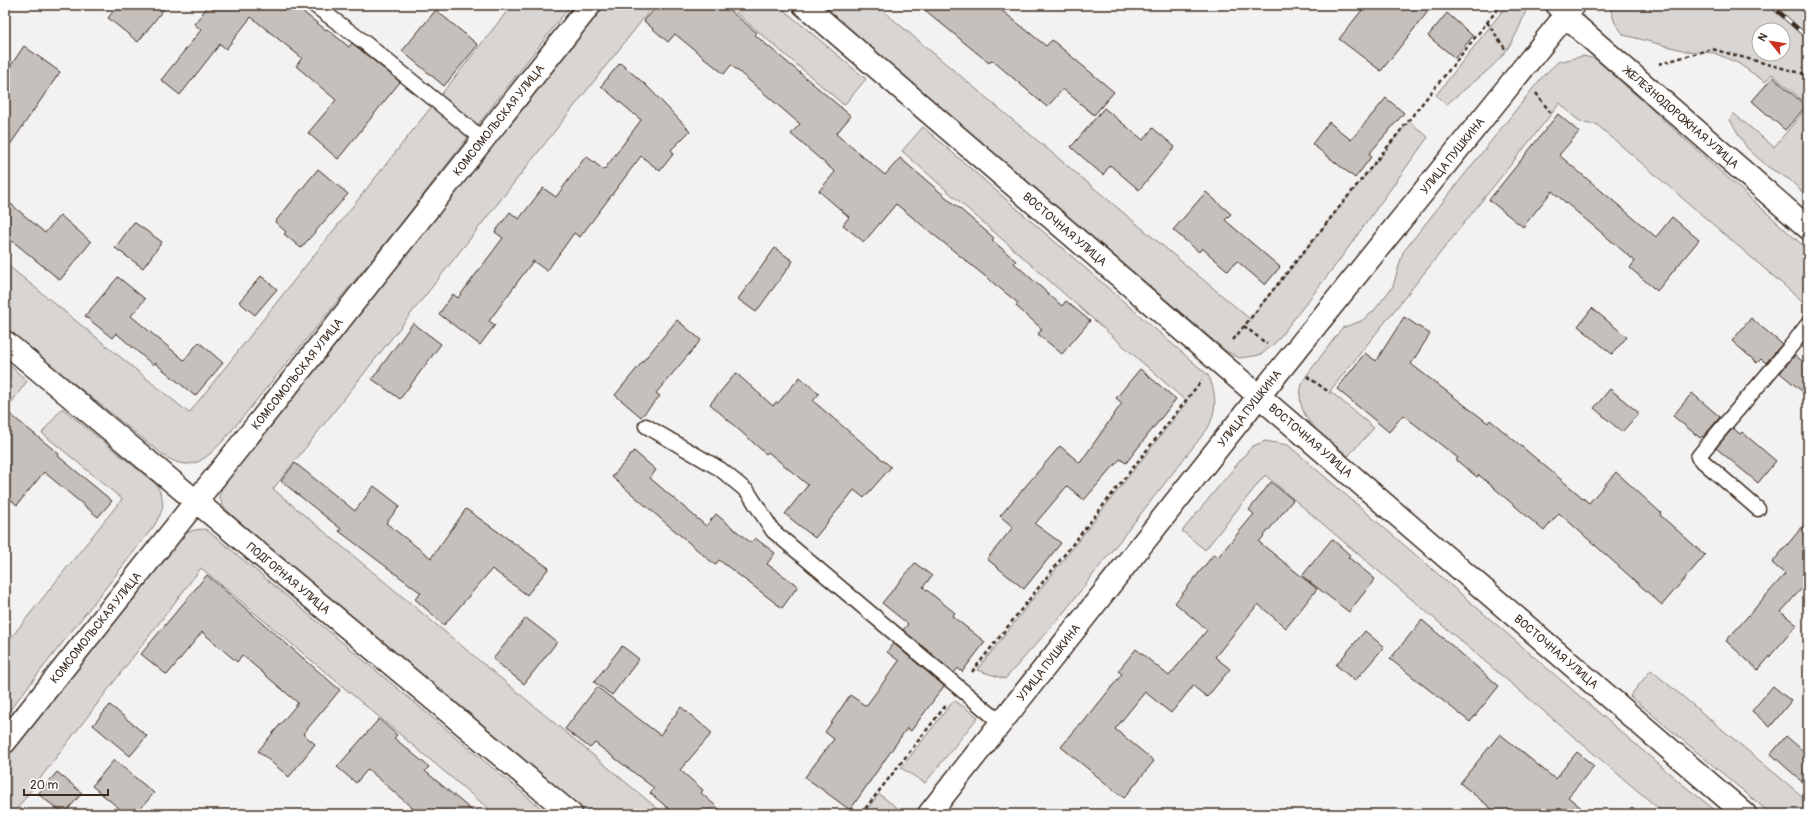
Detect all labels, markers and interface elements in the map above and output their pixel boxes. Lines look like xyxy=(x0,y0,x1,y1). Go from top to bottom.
north arrow xyxy=(1751,22,1791,62)
text: N xyxy=(1755,30,1771,44)
street label: КОМСОМОЛЬСКАЯ УЛИЦА xyxy=(450,61,548,179)
street label: ЖЕЛЕЗНОДОРОЖНАЯ УЛИЦА xyxy=(1619,62,1742,172)
street label: УЛИЦА ПУШКИНА xyxy=(1417,115,1488,198)
street label: ВОСТОЧНАЯ УЛИЦА xyxy=(1019,189,1110,270)
street label: КОМСОМОЛЬСКАЯ УЛИЦА xyxy=(249,315,347,433)
street label: УЛИЦА ПУШКИНА xyxy=(1215,367,1285,450)
street label: ВОСТОЧНАЯ УЛИЦА xyxy=(1265,401,1356,481)
street label: ПОДГОРНАЯ УЛИЦА xyxy=(243,540,333,618)
street label: КОМСОМОЛЬСКАЯ УЛИЦА xyxy=(47,569,145,687)
street label: ВОСТОЧНАЯ УЛИЦА xyxy=(1511,612,1601,693)
street label: УЛИЦА ПУШКИНА xyxy=(1014,621,1084,704)
scale bar xyxy=(24,771,108,797)
text: 20 m xyxy=(30,778,59,793)

